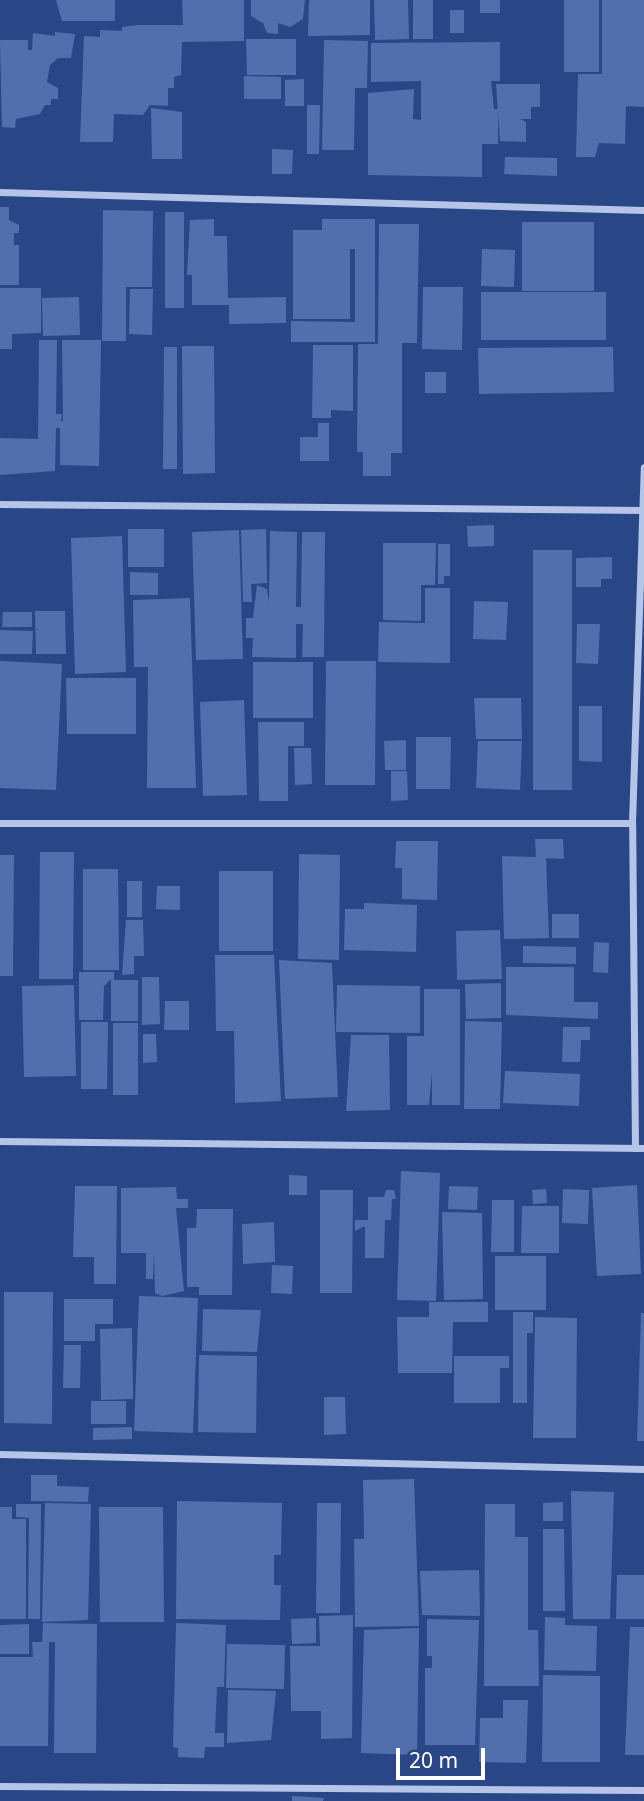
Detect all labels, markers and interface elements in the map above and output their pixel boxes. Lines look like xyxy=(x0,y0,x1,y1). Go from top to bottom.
scale bar xyxy=(399,1734,488,1778)
text: 20 m xyxy=(409,1746,458,1774)

